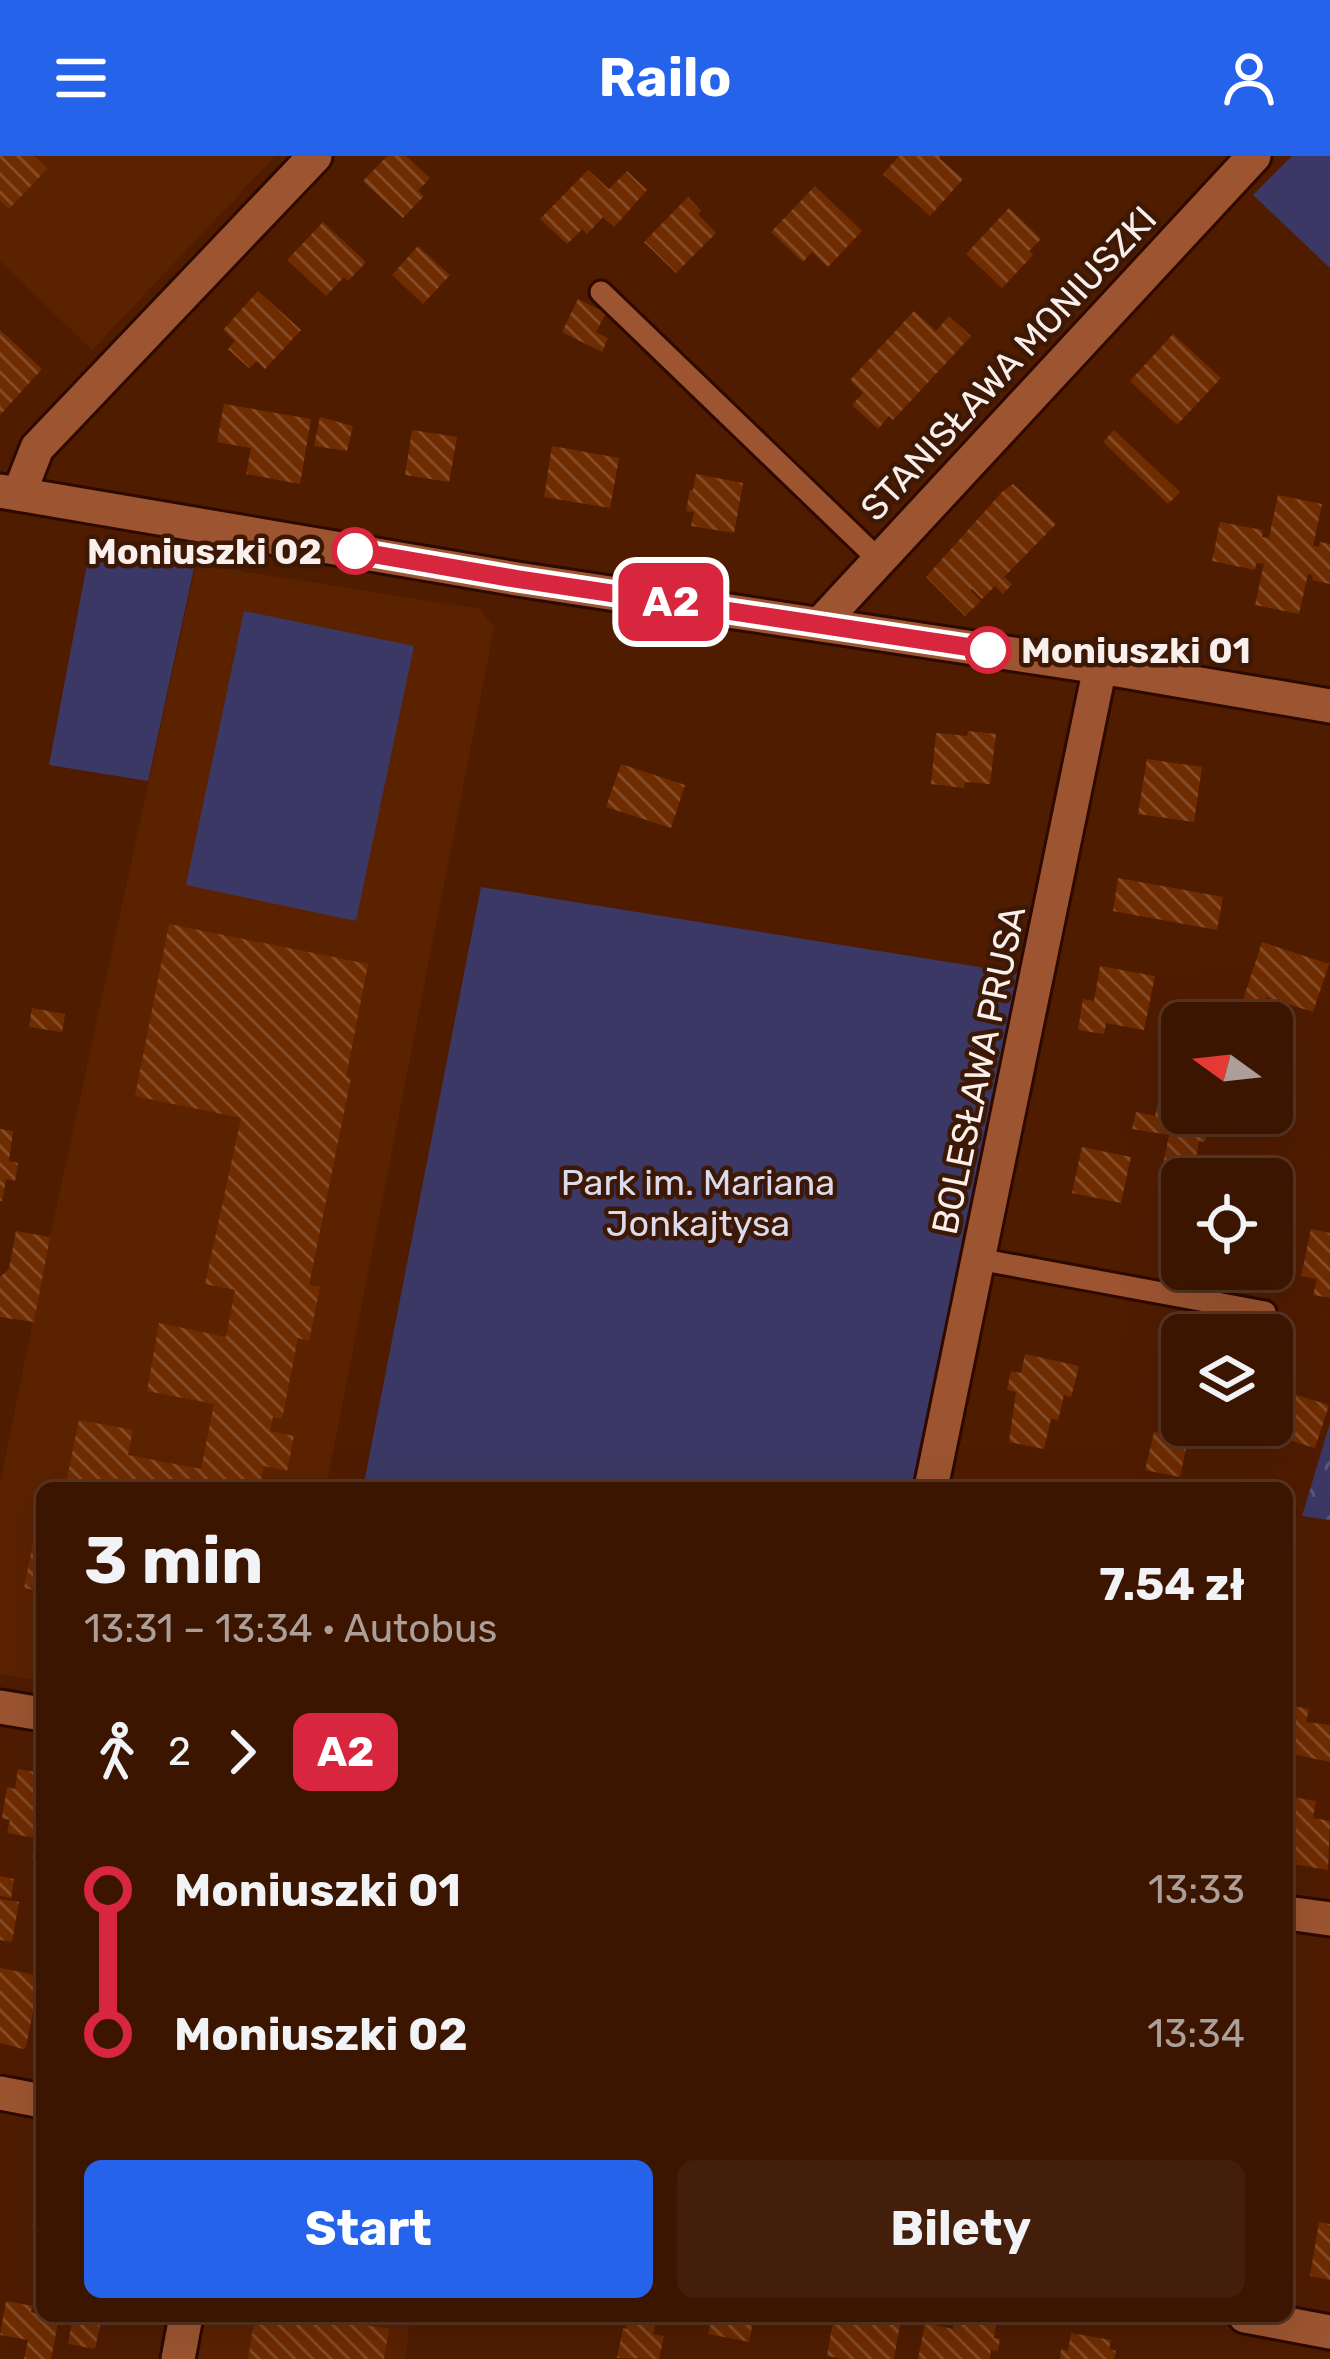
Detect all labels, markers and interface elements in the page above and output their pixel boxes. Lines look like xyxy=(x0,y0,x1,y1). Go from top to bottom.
icon: menu xyxy=(48,45,114,111)
icon: person xyxy=(1216,45,1282,111)
text: Railo xyxy=(598,46,732,110)
street label: STANISŁAWA MONIUSZKI xyxy=(852,197,1165,529)
marker: Moniuszki 02 xyxy=(333,529,377,573)
place label: Moniuszki 02 xyxy=(87,530,322,573)
line badge: A2 xyxy=(617,563,725,641)
text: A2 xyxy=(642,577,700,627)
marker: Moniuszki 01 xyxy=(966,628,1010,672)
place label: Moniuszki 01 xyxy=(1021,629,1251,672)
street label: BOLESŁAWA PRUSA xyxy=(923,902,1034,1238)
north arrow xyxy=(1161,1002,1293,1134)
map controls xyxy=(1161,1002,1293,1446)
button: locate xyxy=(1161,1158,1293,1290)
park label: Park im. Mariana Jonkajtysa xyxy=(561,1161,835,1245)
button: layers xyxy=(1161,1314,1293,1446)
text: 3 min xyxy=(84,1521,263,1600)
text: 7.54 zł xyxy=(1099,1558,1245,1611)
text: 13:31 – 13:34 · Autobus xyxy=(84,1606,497,1652)
icon: walk xyxy=(84,1719,150,1785)
icon: forward xyxy=(209,1719,275,1785)
text: A2 xyxy=(317,1727,374,1777)
text: 2 xyxy=(168,1729,191,1775)
text: Moniuszki 01 xyxy=(174,1864,461,1917)
text: 13:33 xyxy=(1148,1867,1245,1913)
text: Moniuszki 02 xyxy=(174,2008,468,2061)
text: 13:34 xyxy=(1147,2011,1245,2057)
button: Start xyxy=(84,2160,653,2298)
button: Bilety xyxy=(677,2160,1245,2298)

